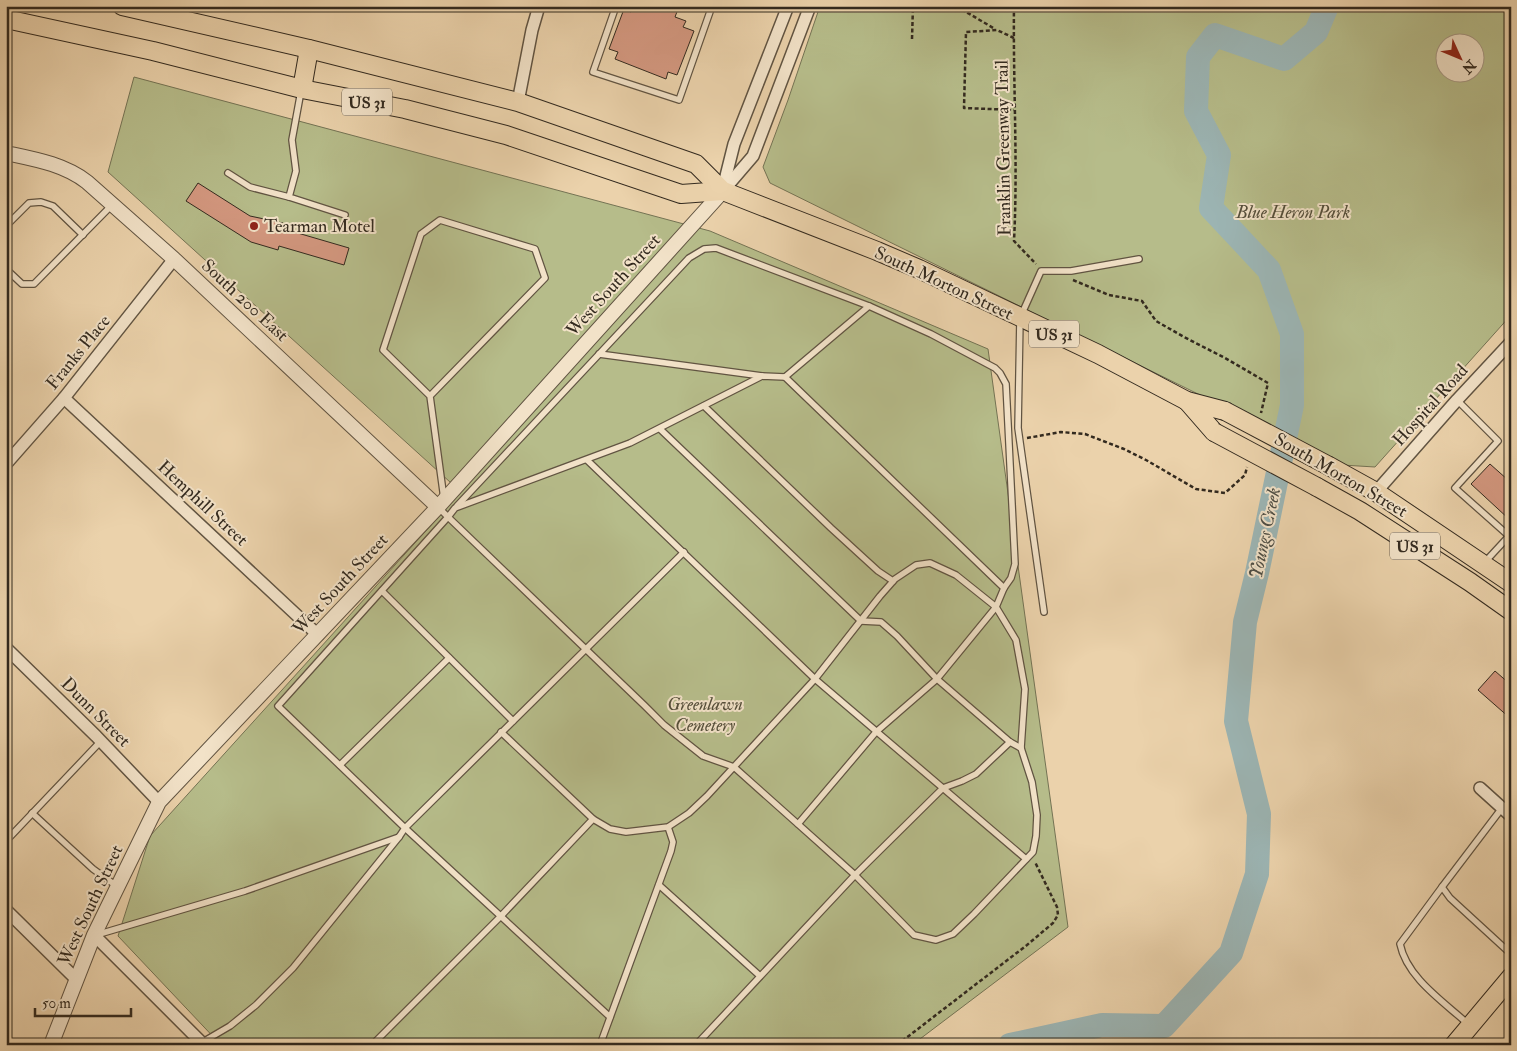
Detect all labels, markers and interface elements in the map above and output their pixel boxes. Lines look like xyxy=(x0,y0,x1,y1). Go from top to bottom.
north arrow xyxy=(1434,32,1484,82)
text: N xyxy=(1458,56,1480,77)
street label: Franklin Greenway Trail xyxy=(990,59,1017,236)
road number: US 31 xyxy=(342,88,392,115)
park label: Blue Heron Park xyxy=(1235,201,1350,224)
place label: Tearman Motel xyxy=(264,215,375,238)
marker: Tearman Motel xyxy=(248,220,260,232)
street label: West South Street xyxy=(561,229,666,342)
street label: South Morton Street xyxy=(871,241,1017,326)
street label: South 200 East xyxy=(196,254,293,347)
street label: Franks Place xyxy=(41,310,116,395)
road number: US 31 xyxy=(1029,320,1079,348)
street label: Hospital Road xyxy=(1388,360,1473,451)
street label: South Morton Street xyxy=(1270,428,1412,523)
street label: Hemphill Street xyxy=(153,456,253,551)
water label: Youngs Creek xyxy=(1244,485,1286,581)
street label: West South Street xyxy=(287,529,393,641)
road number: US 31 xyxy=(1390,532,1440,560)
street label: Dunn Street xyxy=(56,673,136,752)
park label: Greenlawn Cemetery xyxy=(667,693,743,737)
street label: West South Street xyxy=(52,841,128,970)
scale bar xyxy=(35,986,131,1018)
text: 50 m xyxy=(42,994,71,1013)

